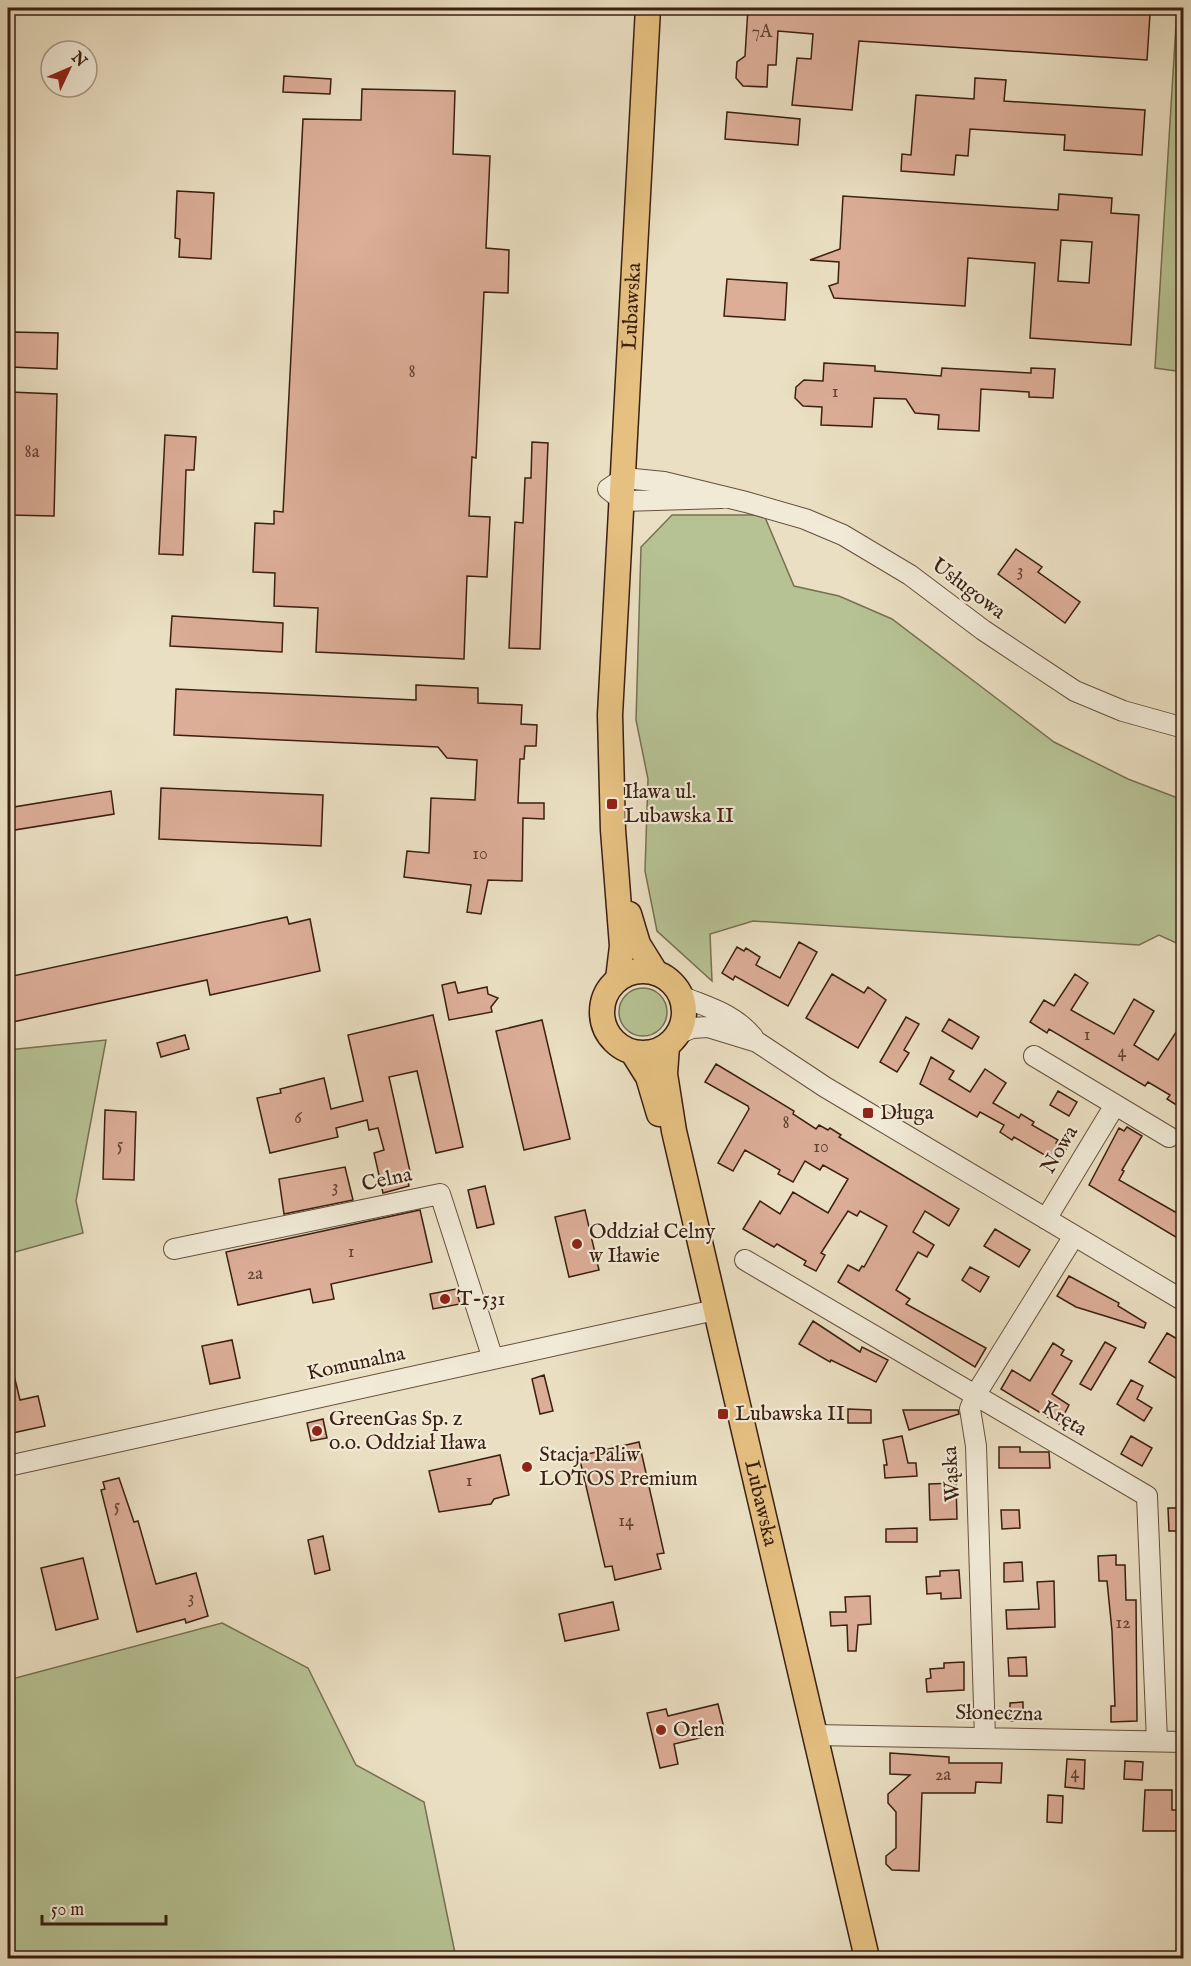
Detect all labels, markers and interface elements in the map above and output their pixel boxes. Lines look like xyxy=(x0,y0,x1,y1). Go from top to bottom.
house number: 7A xyxy=(752,21,773,44)
north arrow xyxy=(39,39,99,99)
text: N xyxy=(66,47,90,72)
street label: Lubawska xyxy=(616,261,648,351)
house number: 8 xyxy=(408,361,416,384)
house number: 1 xyxy=(832,381,838,404)
house number: 8a xyxy=(25,441,40,464)
street label: Usługowa xyxy=(925,552,1011,626)
house number: 3 xyxy=(1017,560,1023,583)
place label: Iława ul. Lubawska II xyxy=(624,779,734,830)
marker: Iława ul. Lubawska II xyxy=(605,797,619,811)
house number: 10 xyxy=(472,843,488,866)
house number: 1 xyxy=(1084,1024,1090,1047)
house number: 4 xyxy=(1118,1041,1127,1064)
place label: Długa xyxy=(880,1100,935,1127)
marker: Długa xyxy=(861,1106,875,1120)
house number: 6 xyxy=(294,1107,302,1130)
house number: 8 xyxy=(782,1112,790,1135)
street label: Nowa xyxy=(1035,1120,1085,1179)
house number: 5 xyxy=(117,1134,124,1157)
house number: 10 xyxy=(813,1136,829,1159)
street label: Celna xyxy=(359,1161,415,1198)
house number: 3 xyxy=(332,1176,338,1199)
place label: Oddział Celny w Iławie xyxy=(589,1219,716,1270)
marker: Oddział Celny w Iławie xyxy=(570,1237,584,1251)
house number: 1 xyxy=(348,1241,354,1264)
house number: 2a xyxy=(247,1263,263,1286)
place label: T-531 xyxy=(457,1286,505,1313)
marker: T-531 xyxy=(438,1292,452,1306)
street label: Komunalna xyxy=(304,1340,408,1388)
street label: Kręta xyxy=(1036,1395,1093,1444)
place label: Lubawska II xyxy=(735,1401,845,1428)
place label: GreenGas Sp. z o.o. Oddział Iława xyxy=(329,1406,487,1457)
marker: Lubawska II xyxy=(716,1407,730,1421)
marker: GreenGas Sp. z o.o. Oddział Iława xyxy=(310,1424,324,1438)
place label: Stacja Paliw LOTOS Premium xyxy=(539,1442,698,1493)
street label: Wąska xyxy=(937,1445,967,1502)
street label: Lubawska xyxy=(738,1458,784,1550)
marker: Stacja Paliw LOTOS Premium xyxy=(520,1460,534,1474)
house number: 1 xyxy=(466,1470,472,1493)
house number: 5 xyxy=(114,1495,121,1518)
house number: 14 xyxy=(618,1510,634,1533)
house number: 3 xyxy=(188,1587,194,1610)
house number: 12 xyxy=(1115,1612,1131,1635)
street label: Słoneczna xyxy=(955,1700,1044,1728)
place label: Orlen xyxy=(673,1717,725,1744)
marker: Orlen xyxy=(654,1723,668,1737)
house number: 4 xyxy=(1071,1762,1080,1785)
house number: 2a xyxy=(935,1764,951,1787)
scale bar xyxy=(42,1888,166,1926)
text: 50 m xyxy=(51,1899,84,1922)

